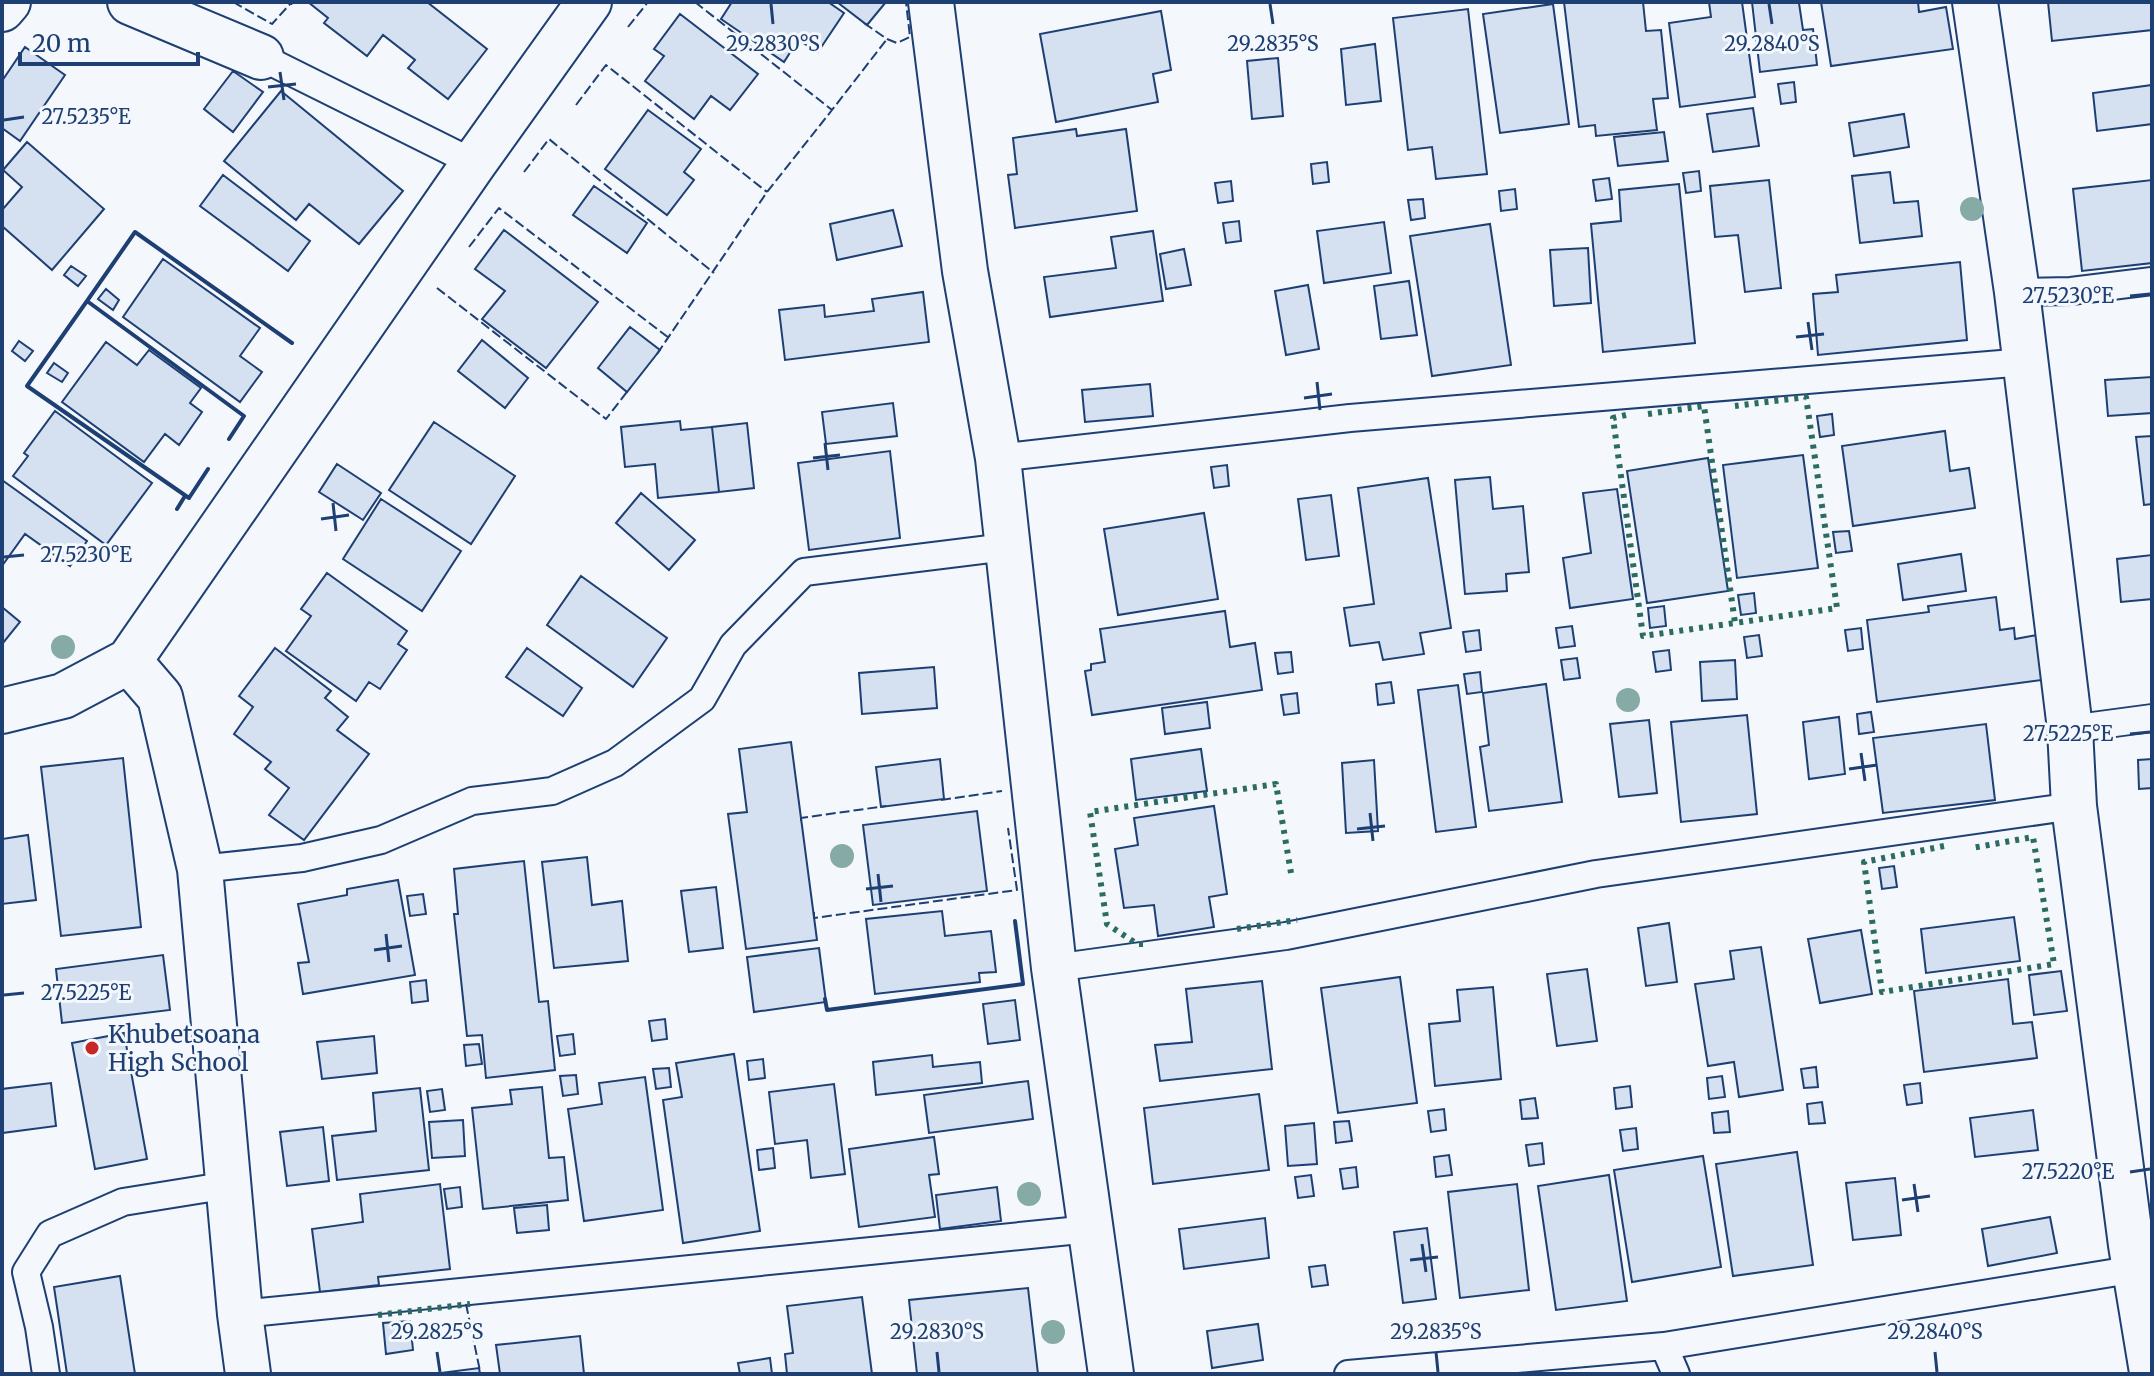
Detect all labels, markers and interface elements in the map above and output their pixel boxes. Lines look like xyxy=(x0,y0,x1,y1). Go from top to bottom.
scale bar xyxy=(20,16,198,66)
text: 20 m xyxy=(32,28,91,59)
text: 29.2830°S xyxy=(726,31,820,56)
text: 29.2835°S xyxy=(1227,31,1319,56)
text: 29.2840°S xyxy=(1724,31,1820,56)
text: 27.5235°E xyxy=(41,104,131,129)
text: 27.5230°E xyxy=(2022,283,2114,308)
text: 27.5230°E xyxy=(40,542,132,567)
text: 27.5225°E xyxy=(2023,721,2113,746)
text: 27.5225°E xyxy=(41,980,131,1005)
place label: Khubetsoana High School xyxy=(108,1019,260,1078)
marker: Khubetsoana High School xyxy=(83,1039,101,1057)
text: 27.5220°E xyxy=(2022,1159,2114,1184)
text: 29.2825°S xyxy=(391,1319,483,1344)
text: 29.2830°S xyxy=(890,1319,984,1344)
text: 29.2835°S xyxy=(1390,1319,1482,1344)
text: 29.2840°S xyxy=(1887,1319,1983,1344)

